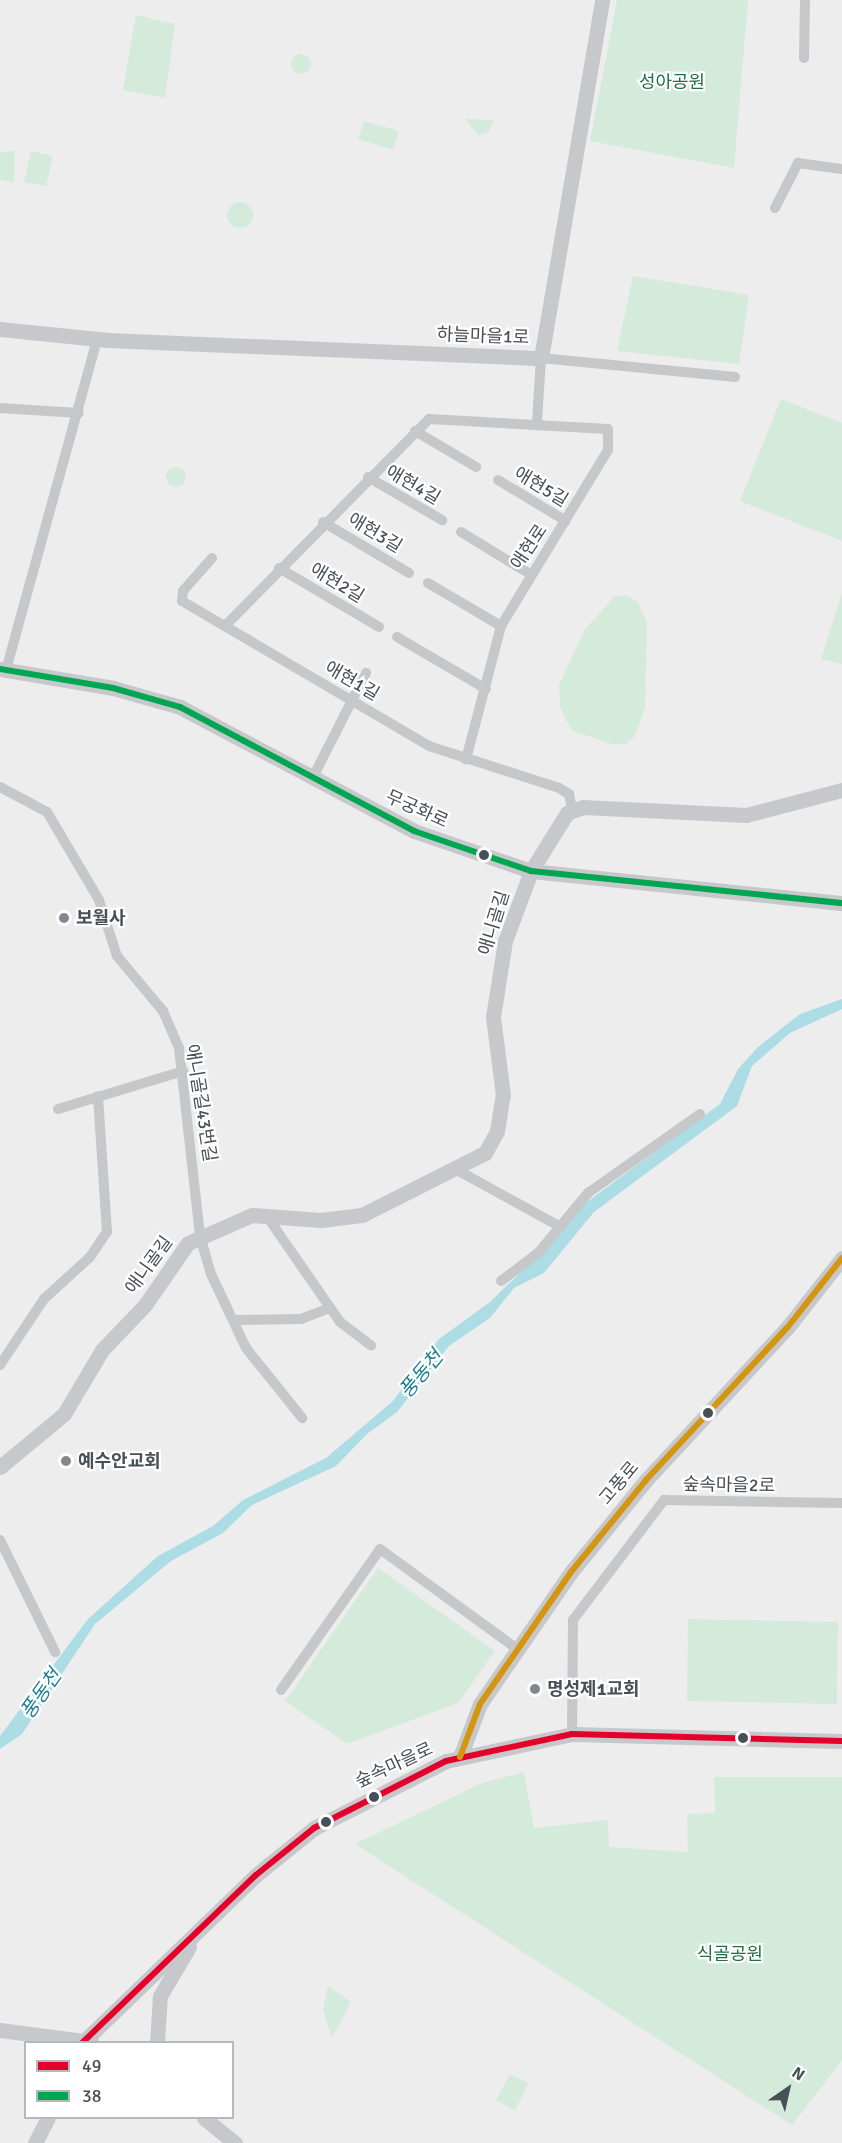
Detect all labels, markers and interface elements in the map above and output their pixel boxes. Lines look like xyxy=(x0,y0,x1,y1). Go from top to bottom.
park label: 성아공원 xyxy=(639,71,705,93)
street label: 하늘마을1로 xyxy=(436,324,530,348)
street label: 애현4길 xyxy=(382,461,444,509)
street label: 애현5길 xyxy=(510,462,572,512)
street label: 애현3길 xyxy=(344,508,406,558)
street label: 애현로 xyxy=(506,520,552,574)
street label: 애현2길 xyxy=(306,558,368,608)
street label: 애현1길 xyxy=(321,657,383,705)
street label: 무궁화로 xyxy=(382,786,452,832)
unlabelled marker xyxy=(478,849,490,861)
street label: 애니골길 xyxy=(474,888,514,958)
place label: 보월사 xyxy=(76,907,126,929)
marker: 보월사 xyxy=(57,911,71,925)
street label: 애니골길43번길 xyxy=(181,1043,221,1163)
street label: 애니골길 xyxy=(121,1232,177,1298)
water label: 풍동천 xyxy=(394,1345,448,1403)
unlabelled marker xyxy=(702,1407,714,1419)
place label: 예수안교회 xyxy=(78,1450,161,1472)
marker: 예수안교회 xyxy=(59,1454,73,1468)
street label: 고풍로 xyxy=(595,1457,643,1509)
street label: 숲속마을2로 xyxy=(683,1473,775,1497)
water label: 풍동천 xyxy=(15,1665,67,1723)
place label: 명성제1교회 xyxy=(547,1678,640,1700)
marker: 명성제1교회 xyxy=(528,1682,542,1696)
unlabelled marker xyxy=(737,1732,749,1744)
street label: 숲속마을로 xyxy=(352,1738,436,1792)
unlabelled marker xyxy=(368,1791,380,1803)
unlabelled marker xyxy=(320,1816,332,1828)
park label: 식골공원 xyxy=(697,1943,763,1965)
legend xyxy=(24,2041,234,2119)
text: 49 xyxy=(82,2055,101,2077)
north arrow xyxy=(758,2059,818,2119)
text: N xyxy=(788,2063,808,2085)
text: 38 xyxy=(82,2085,101,2107)

